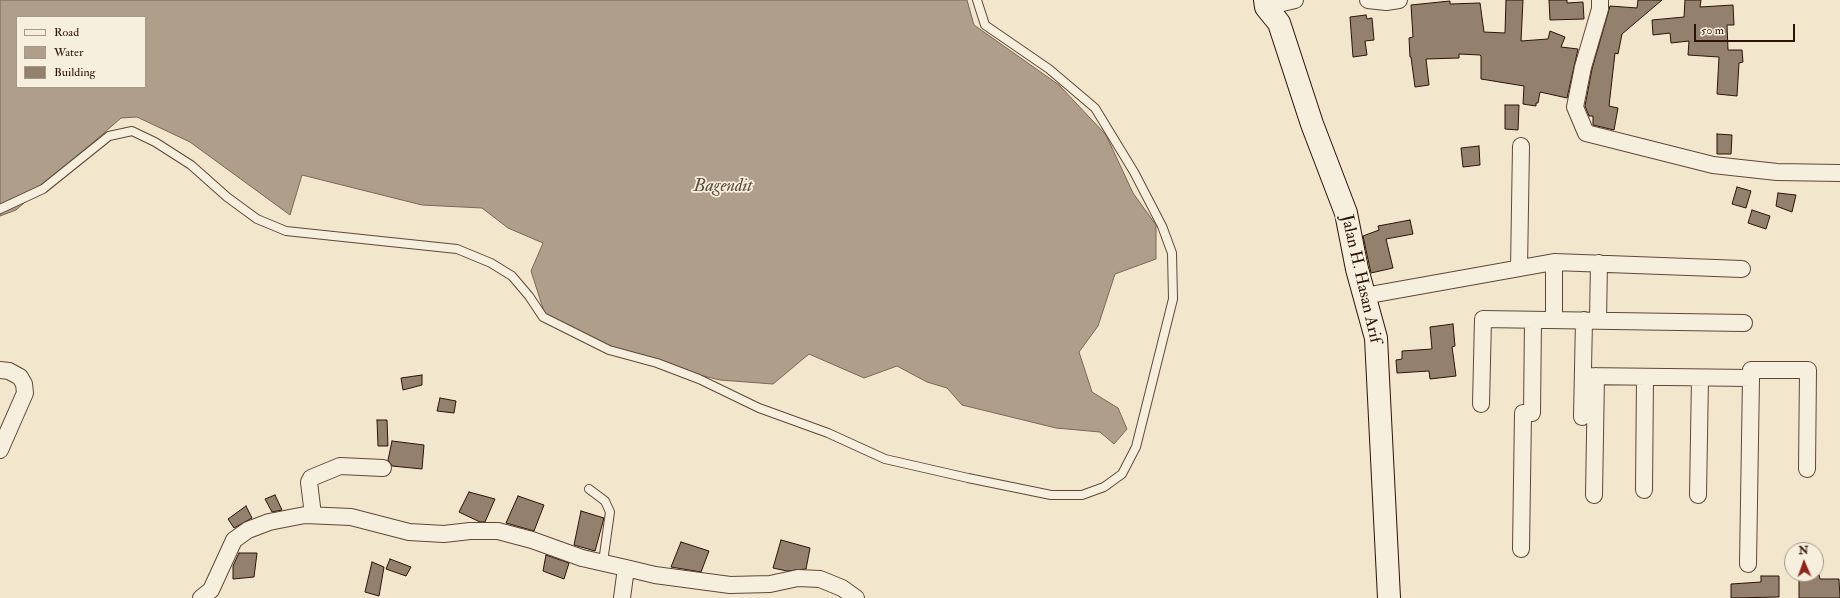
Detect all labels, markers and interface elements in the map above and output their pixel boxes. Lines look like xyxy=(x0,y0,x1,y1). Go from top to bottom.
legend xyxy=(16,16,146,88)
scale bar xyxy=(1696,16,1797,42)
text: 50 m xyxy=(1701,23,1724,38)
text: Road xyxy=(54,25,79,40)
text: Water xyxy=(54,45,83,60)
text: Building xyxy=(54,65,95,80)
water label: Bagendit xyxy=(693,176,753,198)
street label: Jalan H. Hasan Arif xyxy=(1335,213,1385,345)
north arrow xyxy=(1784,542,1824,582)
text: N xyxy=(1798,544,1809,557)

